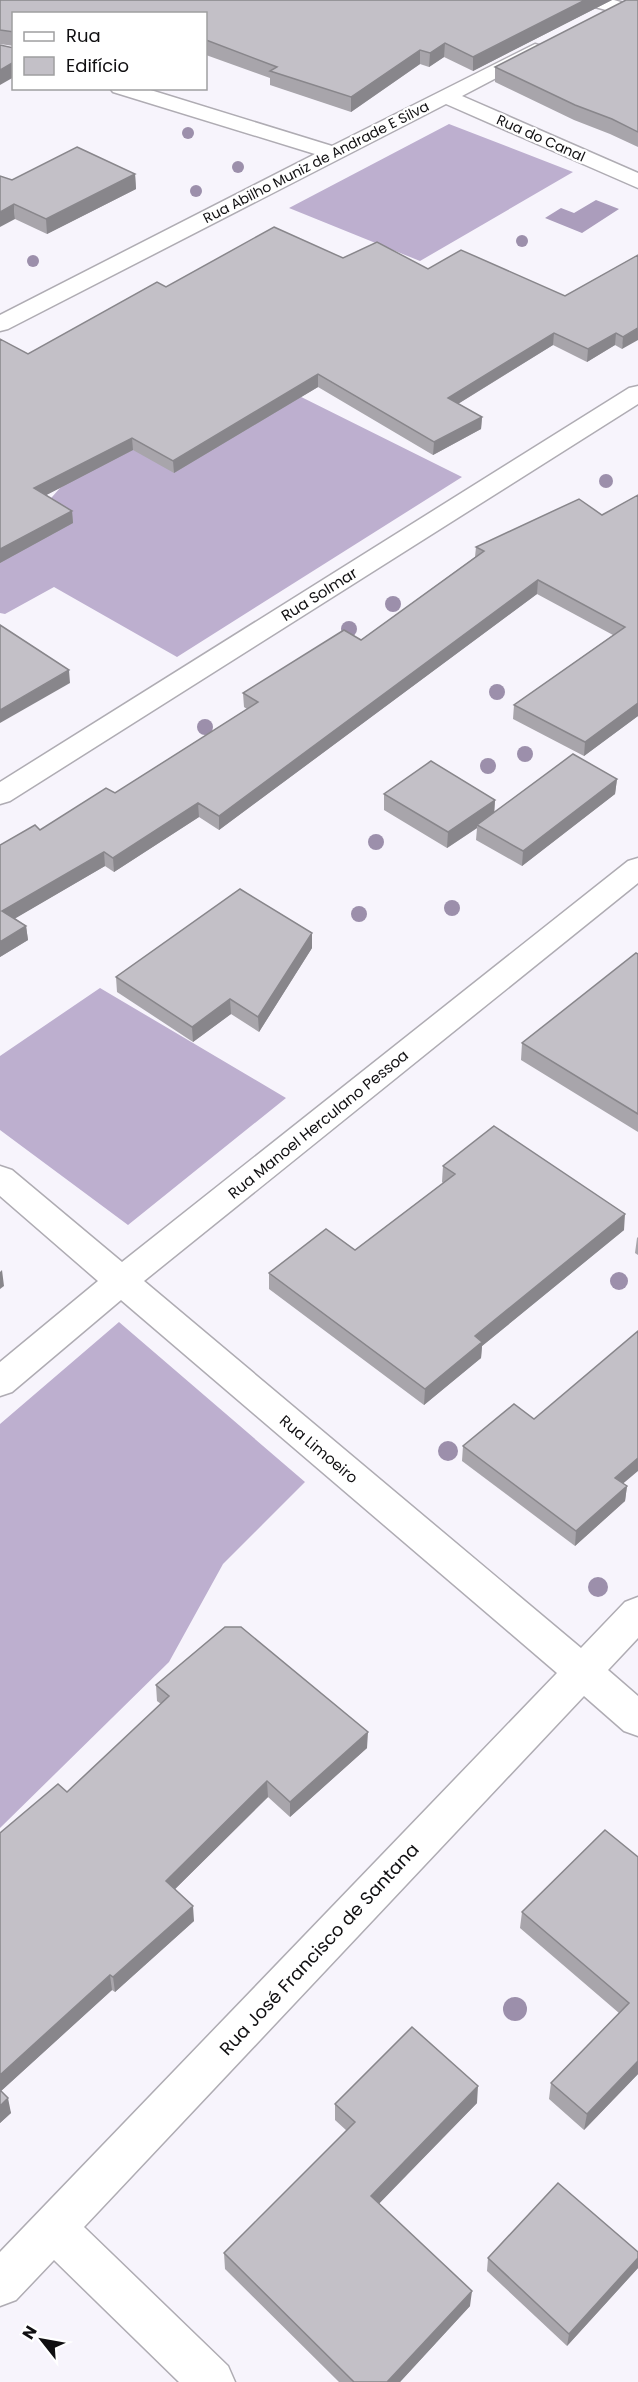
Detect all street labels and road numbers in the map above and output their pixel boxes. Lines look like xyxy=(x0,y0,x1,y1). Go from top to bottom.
street label: Rua Abilho Muniz de Andrade E Silva xyxy=(199,96,433,228)
street label: Rua do Canal xyxy=(494,110,588,166)
street label: Rua Solmar xyxy=(277,562,361,626)
street label: Rua Manoel Herculano Pessoa xyxy=(223,1045,413,1203)
street label: Rua Limoeiro xyxy=(275,1410,363,1488)
street label: Rua José Francisco de Santana xyxy=(214,1837,424,2061)

